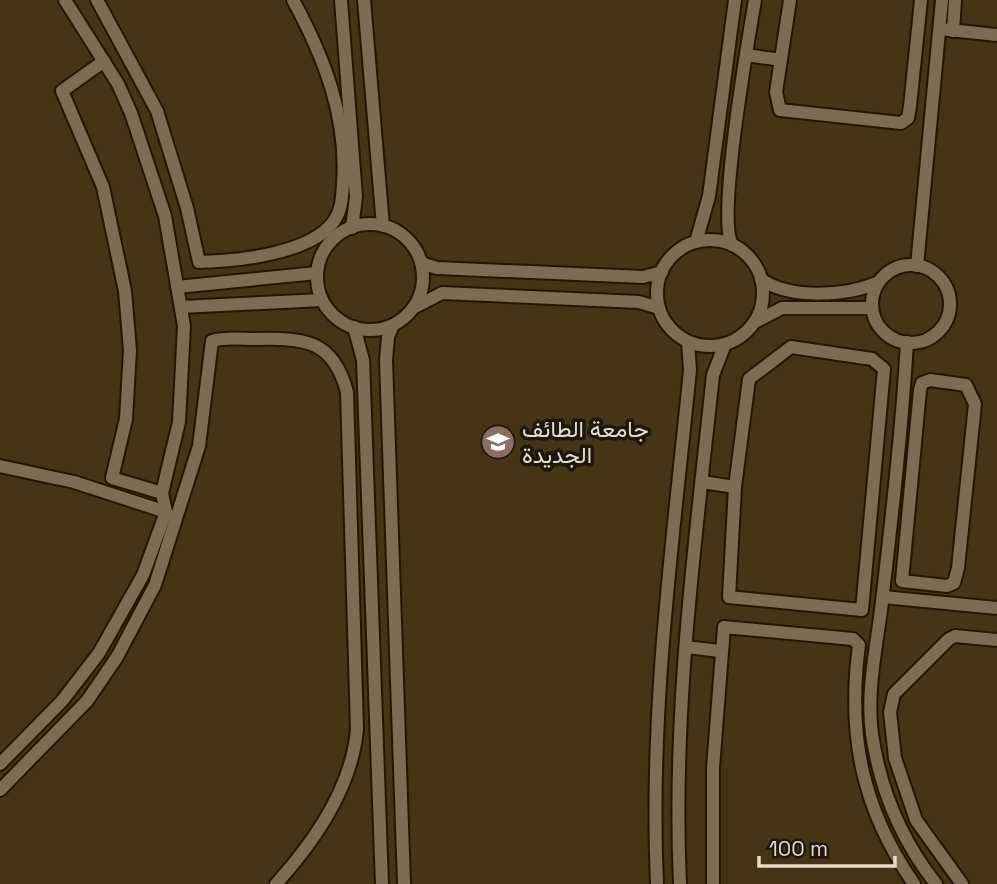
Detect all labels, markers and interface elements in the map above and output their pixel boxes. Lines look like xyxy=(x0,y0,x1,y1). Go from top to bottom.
place label: جامعة الطائف الجديدة xyxy=(522,414,649,470)
school or university icon: جامعة الطائف الجديدة xyxy=(479,423,517,461)
scale bar xyxy=(759,824,895,868)
text: 100 m xyxy=(769,835,828,862)

